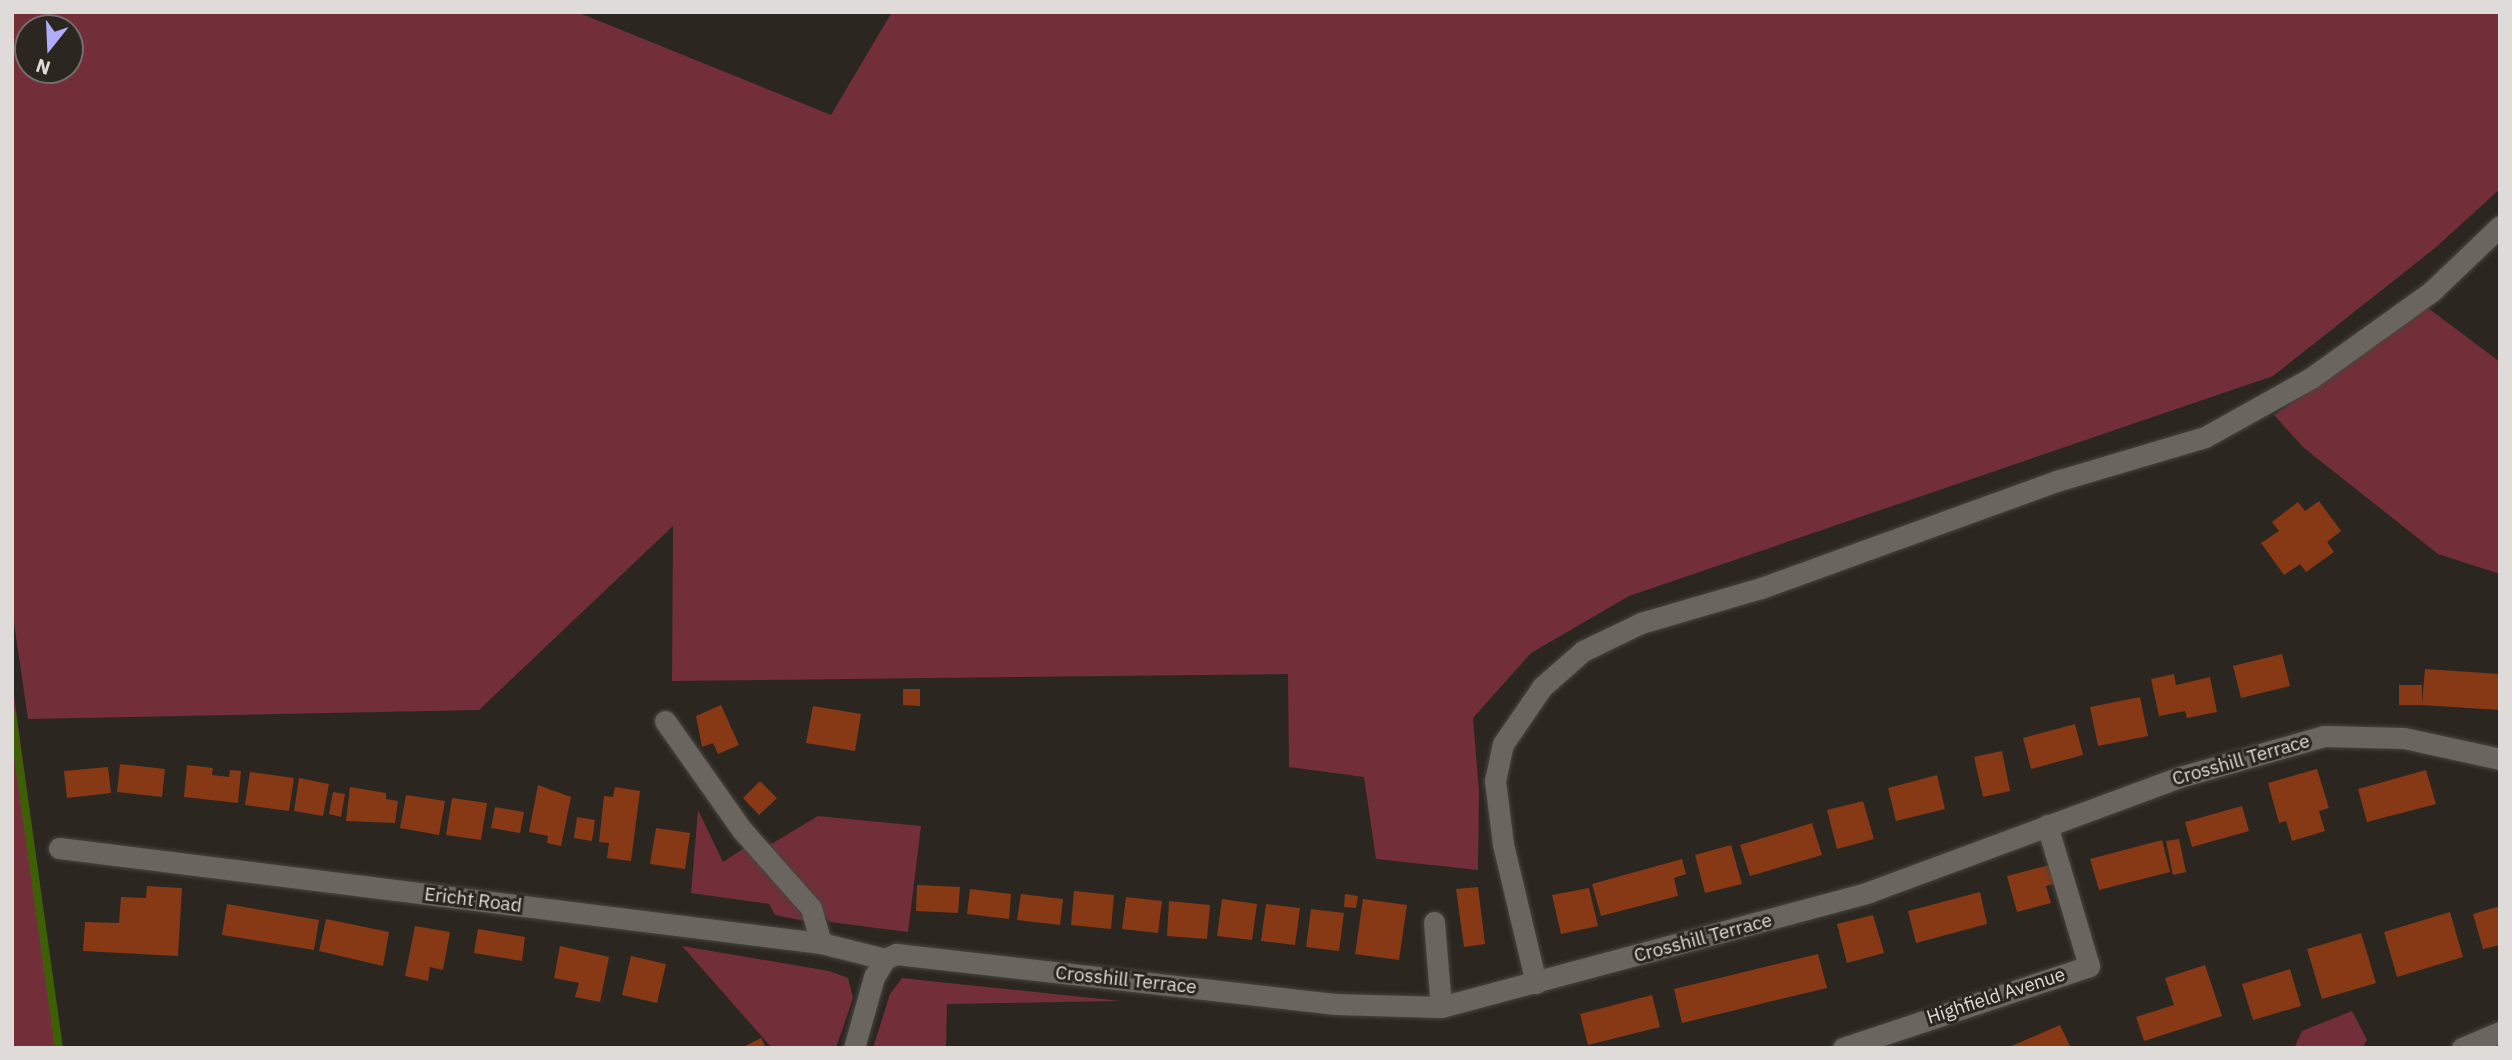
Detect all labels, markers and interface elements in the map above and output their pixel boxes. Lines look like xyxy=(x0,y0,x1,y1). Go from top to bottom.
north arrow xyxy=(14,14,84,84)
text: N xyxy=(33,54,53,81)
street label: Crosshill Terrace xyxy=(2170,729,2312,791)
street label: Ericht Road xyxy=(423,883,523,917)
street label: Crosshill Terrace xyxy=(1632,909,1774,967)
street label: Crosshill Terrace xyxy=(1054,961,1198,999)
street label: Highfield Avenue xyxy=(1924,963,2068,1029)

